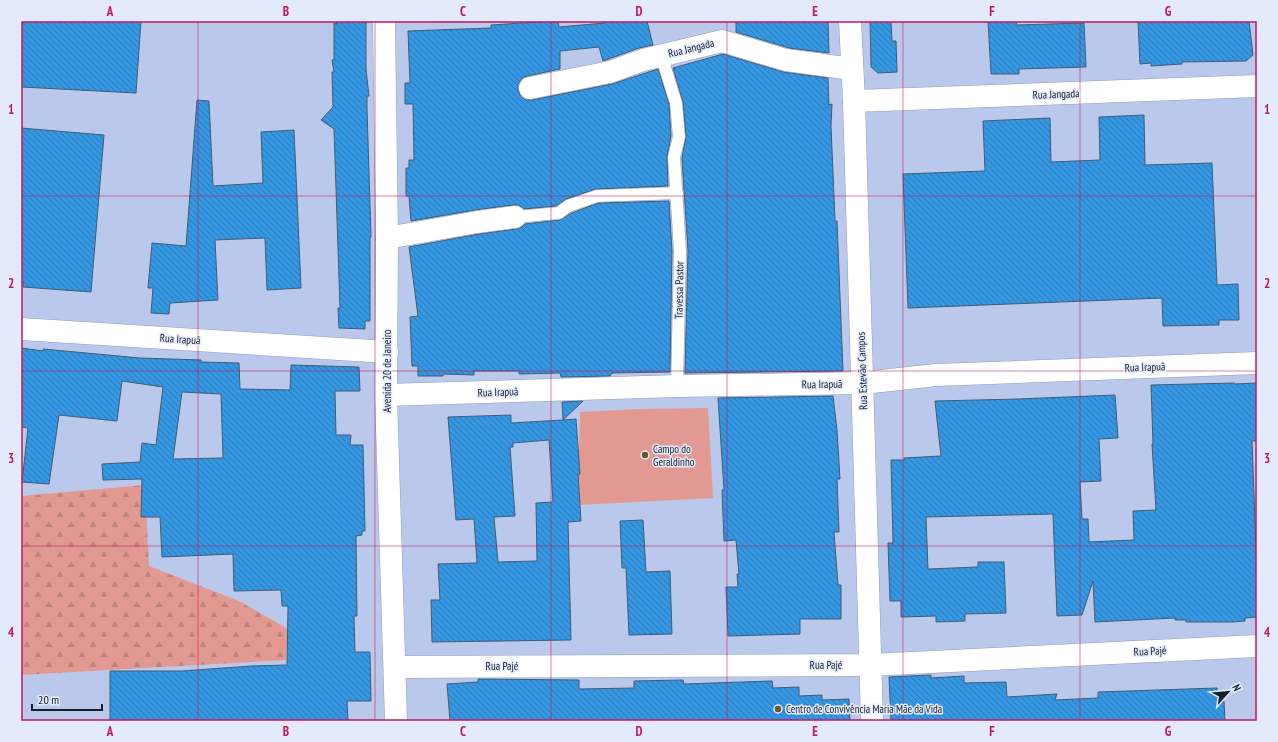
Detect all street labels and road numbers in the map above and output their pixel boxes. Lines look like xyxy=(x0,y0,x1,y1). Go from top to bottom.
street label: Rua Jangada xyxy=(667,36,715,60)
street label: Rua Jangada xyxy=(1032,86,1080,102)
street label: Travessa Pastor xyxy=(671,261,687,319)
street label: Avenida 20 de Janeiro xyxy=(380,329,394,412)
street label: Rua Irapuã xyxy=(159,331,201,347)
street label: Rua Estevão Campos xyxy=(854,332,870,410)
street label: Rua Irapuã xyxy=(1124,359,1166,375)
street label: Rua Irapuã xyxy=(802,377,842,391)
street label: Rua Irapuã xyxy=(477,384,519,400)
street label: Rua Pajé xyxy=(1133,643,1167,659)
street label: Rua Pajé xyxy=(810,658,843,672)
street label: Rua Pajé xyxy=(486,659,519,673)

